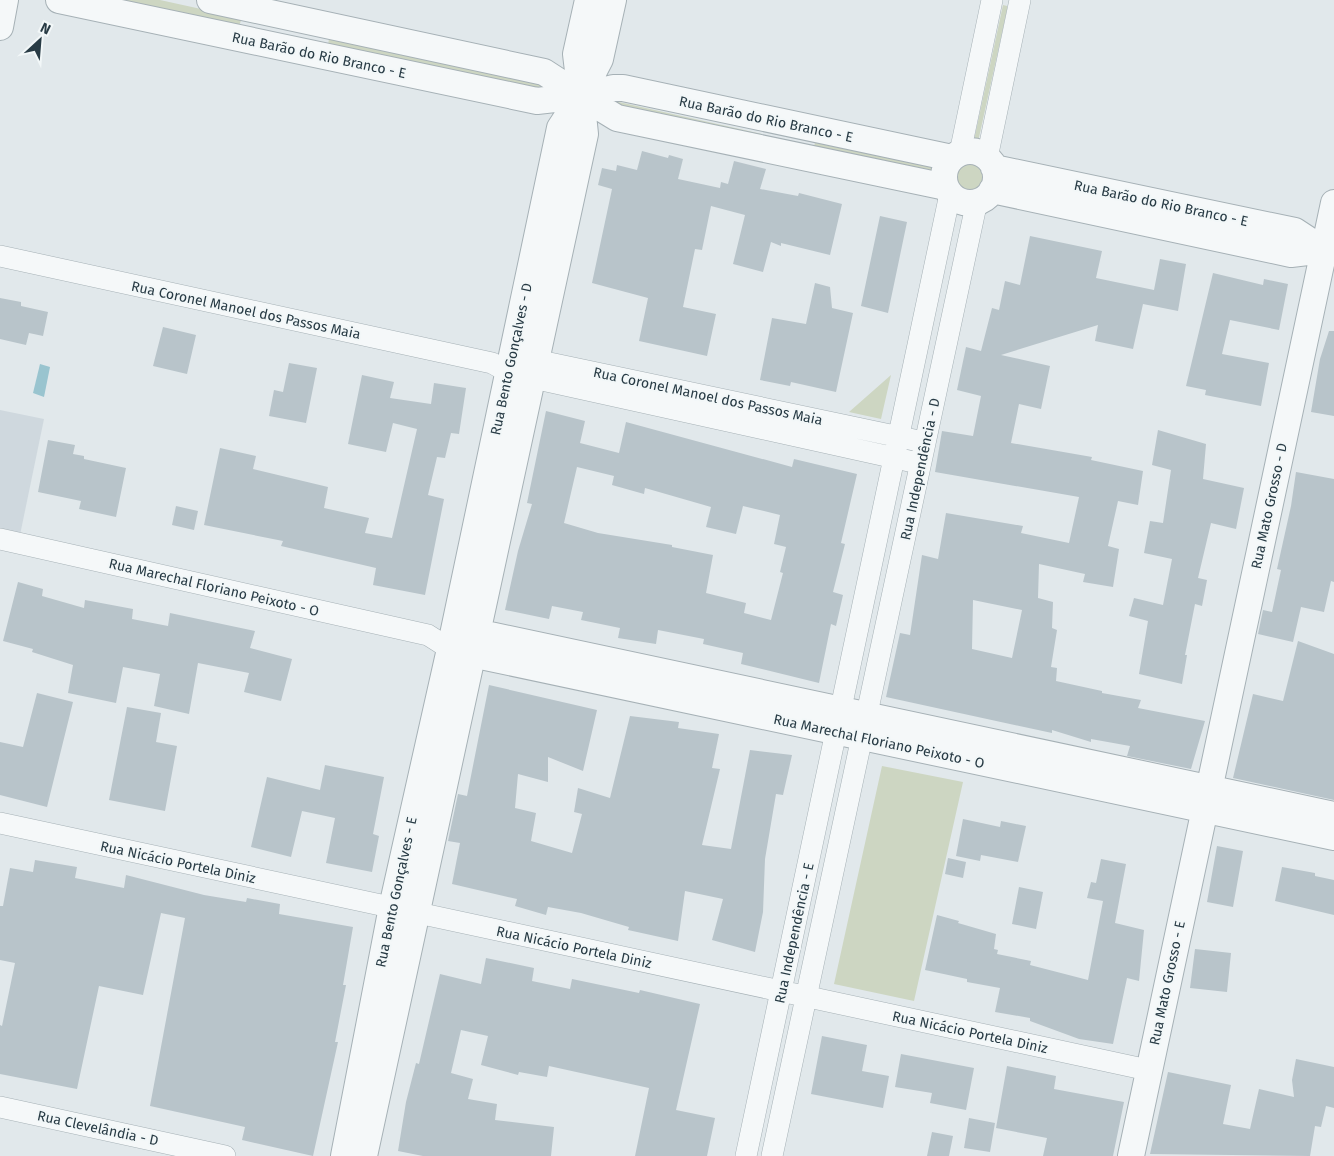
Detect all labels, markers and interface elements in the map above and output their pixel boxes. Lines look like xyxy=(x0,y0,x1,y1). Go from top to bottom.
north arrow xyxy=(15,15,65,65)
text: N xyxy=(38,19,53,38)
street label: Rua Barão do Rio Branco - E xyxy=(230,29,407,82)
street label: Rua Barão do Rio Branco - E xyxy=(677,93,854,146)
street label: Rua Barão do Rio Branco - E xyxy=(1072,177,1249,230)
street label: Rua Coronel Manoel dos Passos Maia xyxy=(130,278,362,343)
street label: Rua Bento Gonçalves - D xyxy=(487,281,536,437)
street label: Rua Coronel Manoel dos Passos Maia xyxy=(592,364,824,429)
street label: Rua Independência - D xyxy=(897,396,944,542)
street label: Rua Mato Grosso - D xyxy=(1248,442,1291,571)
street label: Rua Marechal Floriano Peixoto - O xyxy=(107,555,321,620)
street label: Rua Marechal Floriano Peixoto - O xyxy=(772,711,986,772)
street label: Rua Bento Gonçalves - E xyxy=(372,815,421,969)
street label: Rua Nicácio Portela Diniz xyxy=(99,838,257,887)
street label: Rua Independência - E xyxy=(771,861,818,1005)
street label: Rua Mato Grosso - E xyxy=(1146,919,1189,1047)
street label: Rua Nicácio Portela Diniz xyxy=(495,923,653,972)
street label: Rua Nicácio Portela Diniz xyxy=(891,1008,1049,1057)
street label: Rua Clevelândia - D xyxy=(36,1107,160,1150)

